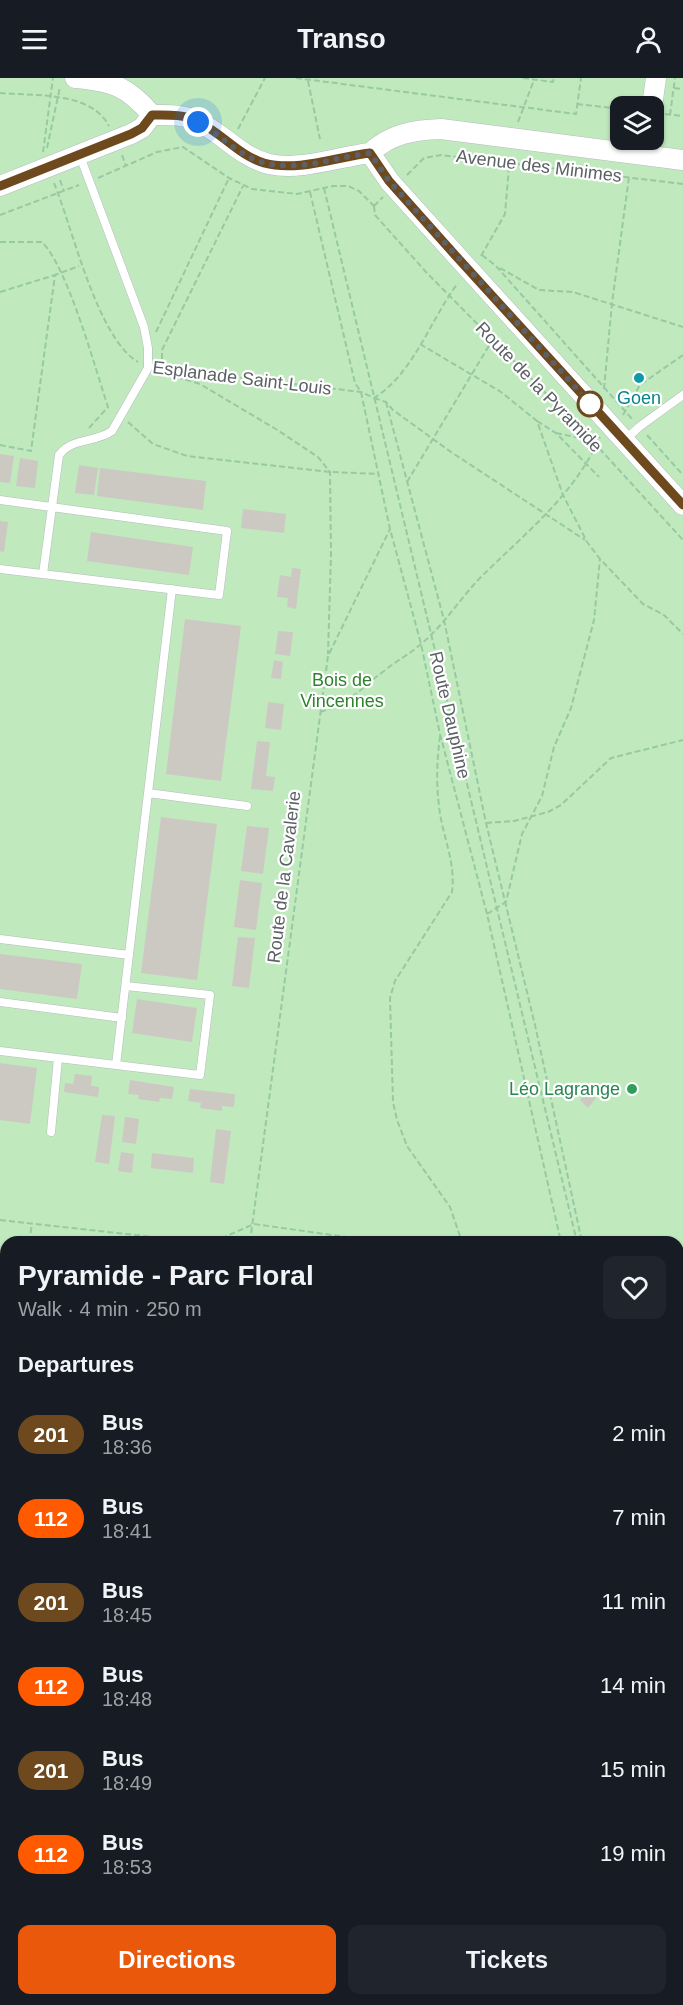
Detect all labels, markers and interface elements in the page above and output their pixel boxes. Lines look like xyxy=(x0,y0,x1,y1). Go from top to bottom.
icon: menu xyxy=(18,23,51,56)
icon: person xyxy=(632,23,665,56)
text: Transo xyxy=(297,24,386,54)
map controls xyxy=(610,96,664,150)
button: layers xyxy=(610,96,664,150)
your location xyxy=(183,107,213,137)
street label: Avenue des Minimes xyxy=(455,146,623,186)
street label: Route de la Pyramide xyxy=(472,318,606,456)
street label: Esplanade Saint-Louis xyxy=(151,357,333,399)
marker: Goen xyxy=(632,371,646,385)
place label: Goen xyxy=(617,388,661,408)
unlabelled marker xyxy=(577,391,603,417)
street label: Route Dauphine xyxy=(426,649,474,781)
park label: Bois de Vincennes xyxy=(300,670,384,711)
street label: Route de la Cavalerie xyxy=(264,790,304,964)
place label: Léo Lagrange xyxy=(509,1079,620,1099)
marker: Léo Lagrange xyxy=(625,1082,639,1096)
button: heart xyxy=(603,1256,666,1319)
text: Pyramide - Parc Floral xyxy=(18,1260,314,1291)
text: Walk · 4 min · 250 m xyxy=(18,1298,202,1320)
text: Departures xyxy=(18,1352,134,1377)
text: Bus xyxy=(102,1410,144,1435)
text: 2 min xyxy=(612,1421,666,1446)
text: 201 xyxy=(33,1423,69,1446)
text: 18:36 xyxy=(102,1436,152,1458)
text: Bus xyxy=(102,1494,144,1519)
text: 7 min xyxy=(612,1505,666,1530)
text: 112 xyxy=(34,1507,68,1530)
text: 18:41 xyxy=(102,1520,152,1542)
text: Bus xyxy=(102,1578,144,1603)
text: 11 min xyxy=(602,1589,666,1614)
text: 201 xyxy=(33,1591,69,1614)
text: 18:45 xyxy=(102,1604,152,1626)
text: Bus xyxy=(102,1662,144,1687)
text: 14 min xyxy=(600,1673,666,1698)
text: 112 xyxy=(34,1675,68,1698)
text: 18:48 xyxy=(102,1688,152,1710)
text: Bus xyxy=(102,1746,144,1771)
text: 15 min xyxy=(600,1757,666,1782)
text: 201 xyxy=(33,1759,69,1782)
text: 18:49 xyxy=(102,1772,152,1794)
text: Bus xyxy=(102,1830,144,1855)
text: 19 min xyxy=(600,1841,666,1866)
text: 112 xyxy=(34,1843,68,1866)
text: 18:53 xyxy=(102,1856,152,1878)
button: Directions xyxy=(18,1925,336,1994)
button: Tickets xyxy=(348,1925,666,1994)

